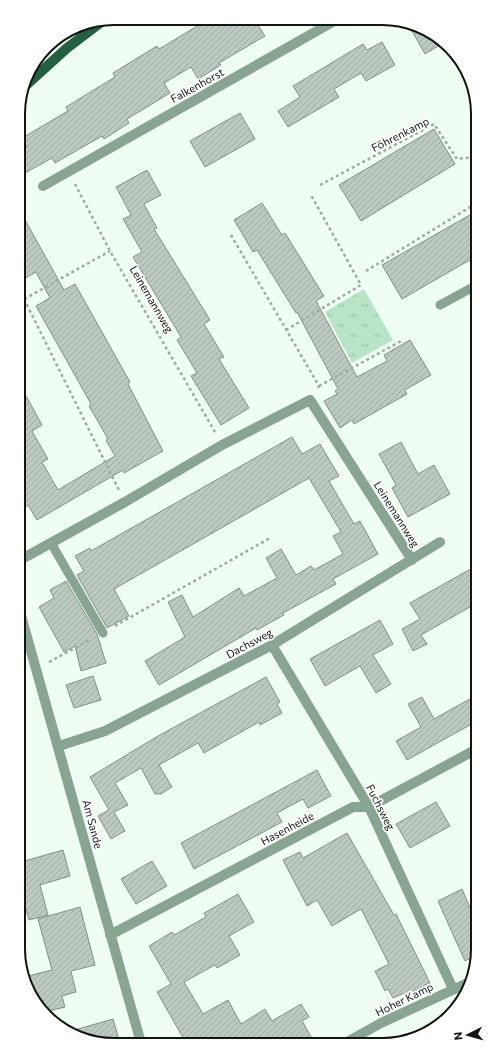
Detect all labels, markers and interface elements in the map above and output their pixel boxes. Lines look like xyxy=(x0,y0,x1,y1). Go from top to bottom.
street label: Falkenhorst xyxy=(168,65,226,105)
street label: Föhrenkamp xyxy=(369,114,431,154)
street label: Leinemannweg xyxy=(128,263,176,335)
street label: Leinemannweg xyxy=(372,479,422,549)
street label: Dachsweg xyxy=(223,625,275,661)
street label: Fuchsweg xyxy=(364,782,398,832)
street label: Am Sande xyxy=(80,798,106,850)
street label: Hasenheide xyxy=(258,809,316,847)
street label: Hoher Kamp xyxy=(373,979,435,1019)
north arrow xyxy=(448,1015,488,1055)
text: N xyxy=(451,1031,464,1041)

